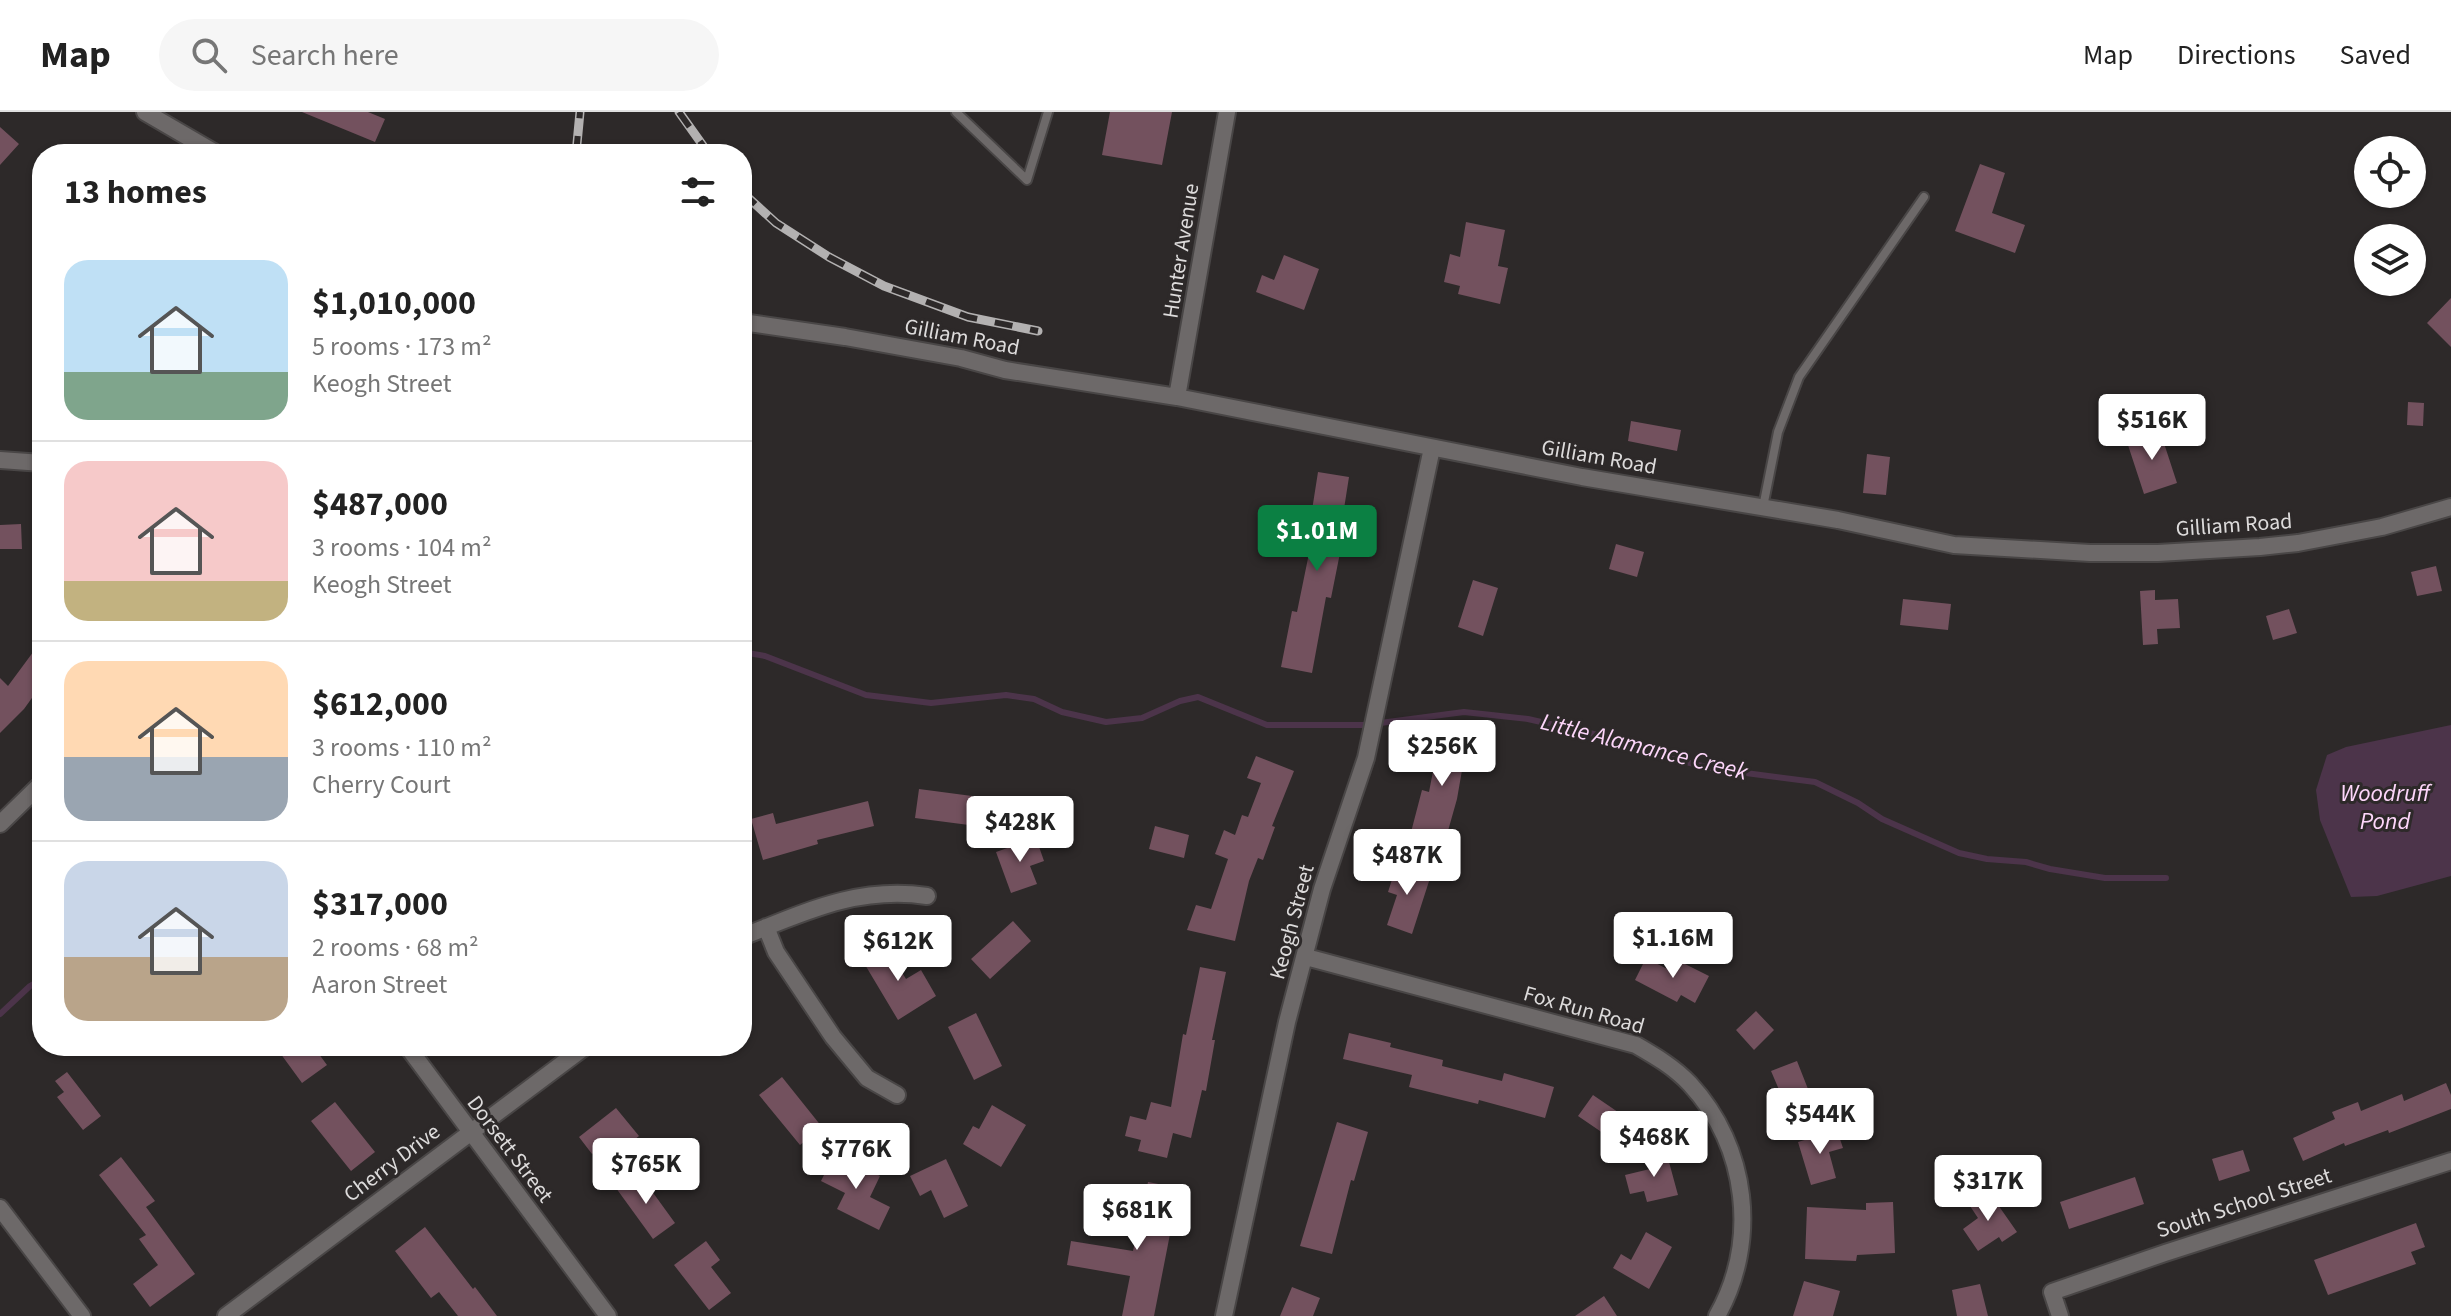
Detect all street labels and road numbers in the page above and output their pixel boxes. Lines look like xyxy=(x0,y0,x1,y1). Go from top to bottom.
street label: Hunter Avenue xyxy=(1155,181,1207,321)
street label: Gilliam Road xyxy=(902,310,1022,364)
street label: Gilliam Road xyxy=(1539,431,1659,483)
street label: Gilliam Road xyxy=(2175,505,2293,545)
street label: Keogh Street xyxy=(1261,860,1323,983)
street label: Fox Run Road xyxy=(1520,977,1648,1043)
street label: Dorsett Street xyxy=(459,1089,561,1210)
street label: Cherry Drive xyxy=(337,1116,447,1210)
street label: South School Street xyxy=(2152,1159,2336,1246)

